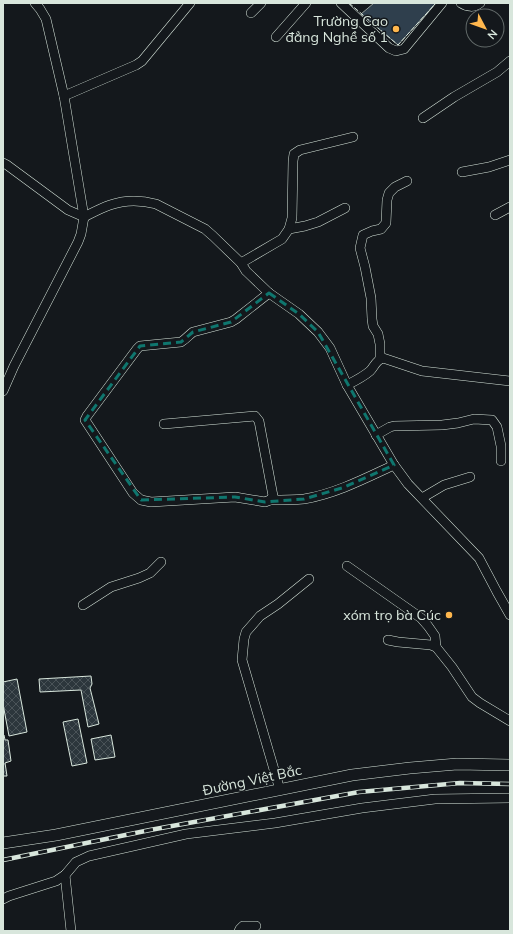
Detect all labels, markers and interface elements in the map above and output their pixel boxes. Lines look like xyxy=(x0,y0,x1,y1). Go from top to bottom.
north arrow xyxy=(465,8,505,48)
place label: Trường Cao đẳng Nghề số 1 xyxy=(286,12,388,46)
marker: Trường Cao đẳng Nghề số 1 xyxy=(391,24,401,34)
text: N xyxy=(485,27,501,42)
place label: xóm trọ bà Cúc xyxy=(343,606,441,624)
marker: xóm trọ bà Cúc xyxy=(444,610,454,620)
street label: Đường Việt Bắc xyxy=(201,761,303,799)

